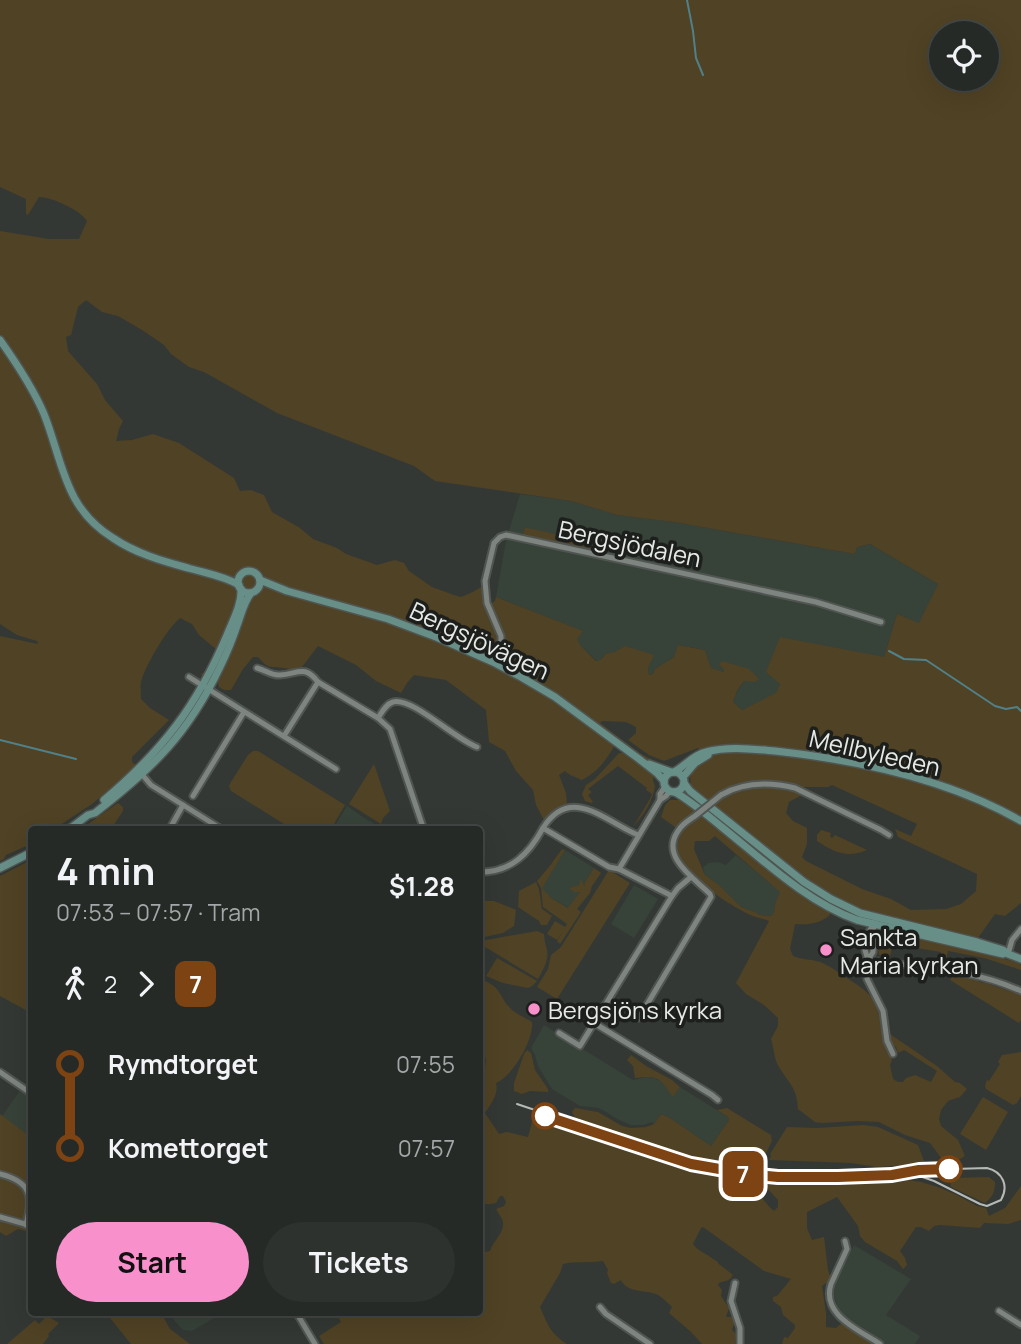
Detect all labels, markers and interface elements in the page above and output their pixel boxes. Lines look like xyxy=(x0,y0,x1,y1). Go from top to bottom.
map controls xyxy=(929,21,999,91)
button: locate xyxy=(929,21,999,91)
street label: Bergsjödalen xyxy=(556,512,704,574)
street label: Bergsjövägen xyxy=(405,593,555,687)
street label: Mellbyleden xyxy=(806,721,944,783)
text: 4 min xyxy=(56,844,155,896)
text: $1.28 xyxy=(389,868,455,904)
text: 07:53 – 07:57 · Tram xyxy=(56,896,260,928)
place label: Sankta Maria kyrkan xyxy=(840,920,979,981)
marker: Sankta Maria kyrkan xyxy=(818,942,834,958)
icon: walk xyxy=(56,965,94,1003)
icon: forward xyxy=(127,965,165,1003)
text: 7 xyxy=(189,967,202,1000)
text: 2 xyxy=(104,968,117,1000)
place label: Bergsjöns kyrka xyxy=(548,993,722,1026)
marker: Bergsjöns kyrka xyxy=(526,1001,542,1017)
text: Rymdtorget xyxy=(108,1046,258,1082)
text: 07:55 xyxy=(396,1048,455,1080)
unlabelled marker xyxy=(532,1103,558,1129)
text: Komettorget xyxy=(108,1130,268,1166)
text: 07:57 xyxy=(398,1132,455,1164)
line badge: 7 xyxy=(720,1151,766,1197)
unlabelled marker xyxy=(936,1156,962,1182)
text: 7 xyxy=(737,1157,749,1190)
button: Start xyxy=(56,1222,249,1302)
button: Tickets xyxy=(263,1222,455,1302)

